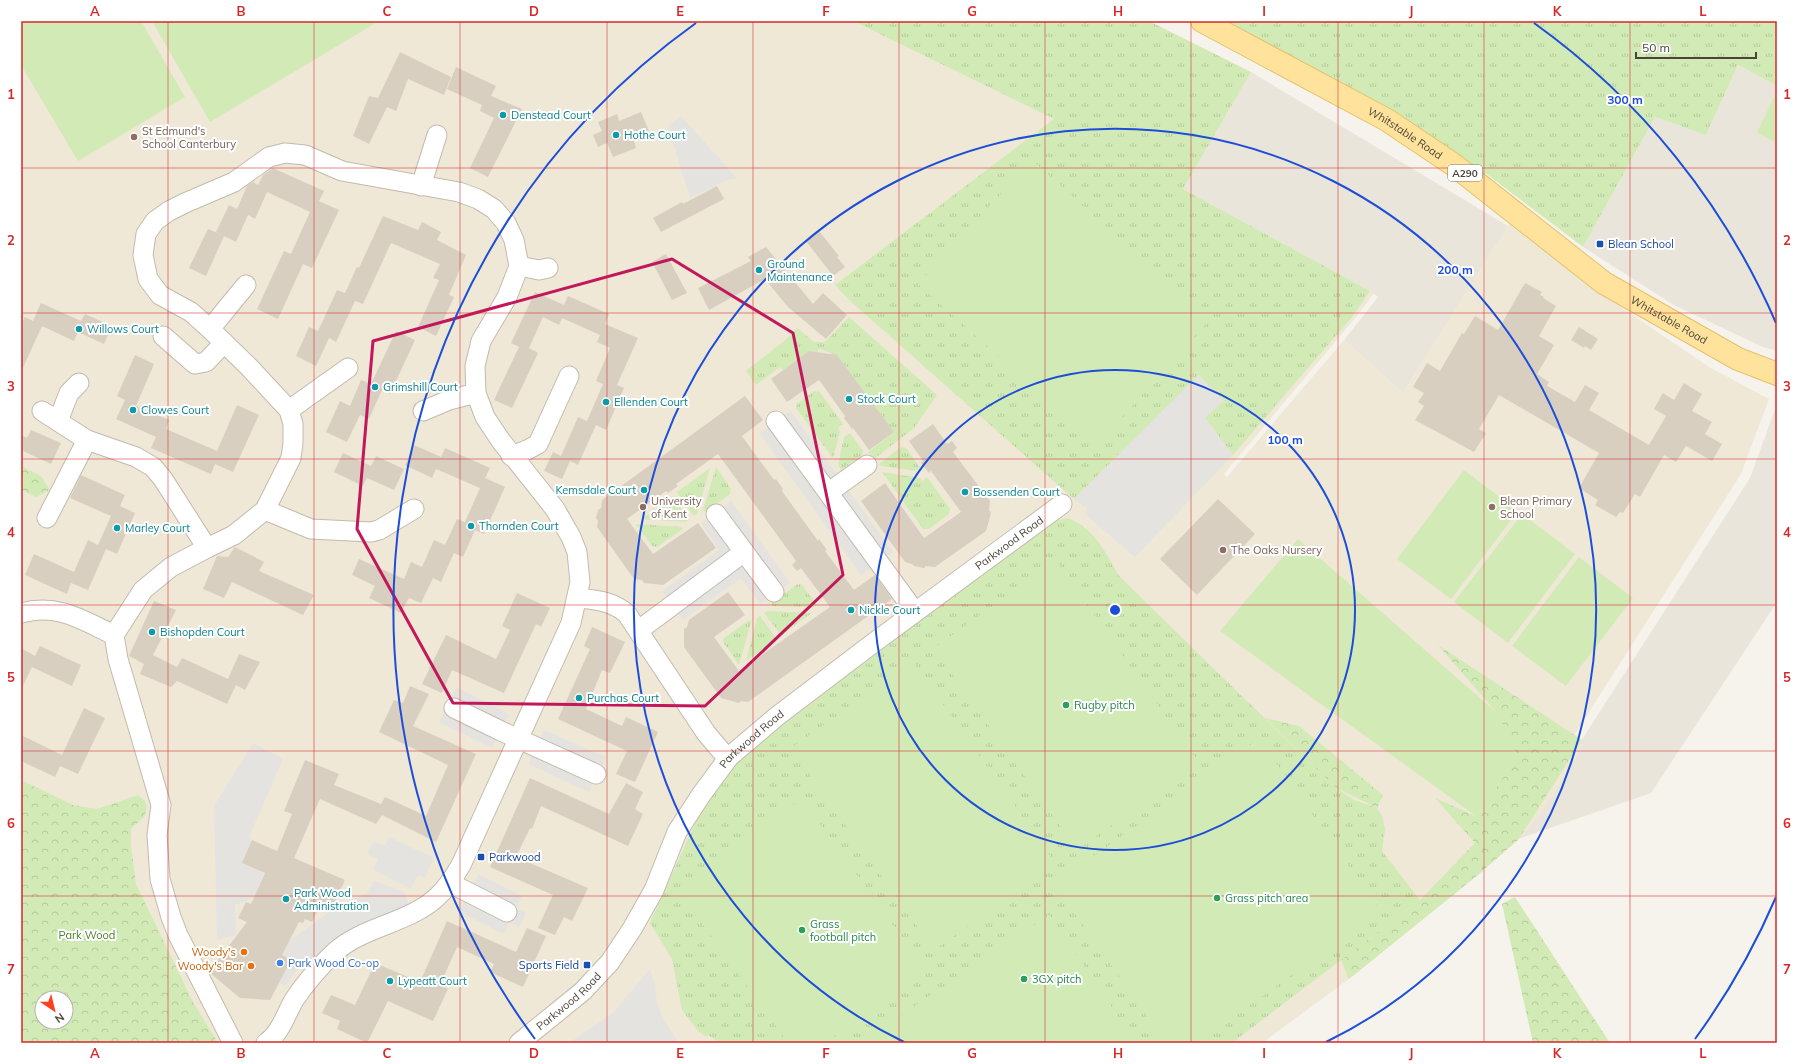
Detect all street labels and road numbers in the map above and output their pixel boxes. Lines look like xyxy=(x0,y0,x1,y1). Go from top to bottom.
street label: Whitstable Road xyxy=(1365,104,1445,162)
road number: A290 xyxy=(1448,165,1482,181)
street label: Whitstable Road xyxy=(1628,292,1710,347)
street label: Parkwood Road xyxy=(972,513,1046,573)
street label: Parkwood Road xyxy=(716,707,786,771)
street label: Parkwood Road xyxy=(533,969,604,1033)

